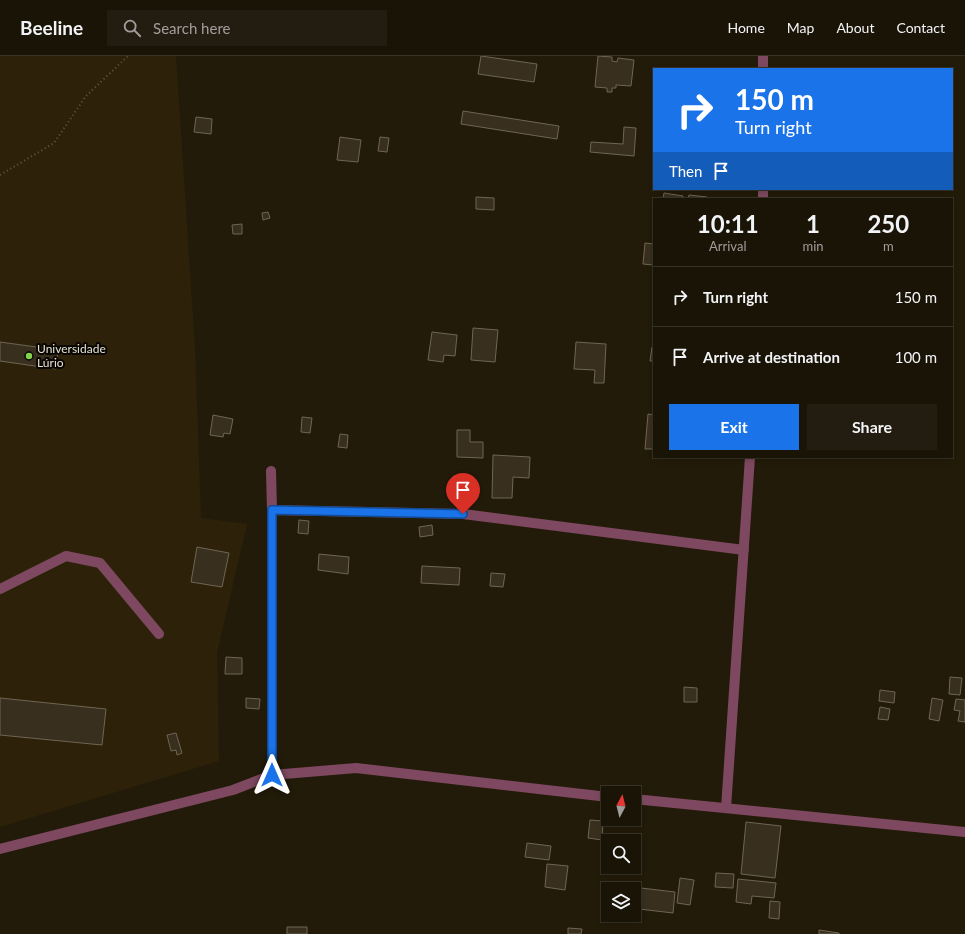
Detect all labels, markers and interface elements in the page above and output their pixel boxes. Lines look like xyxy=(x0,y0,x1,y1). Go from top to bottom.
search box xyxy=(107,10,387,46)
text: Beeline xyxy=(20,16,83,39)
icon: search xyxy=(121,17,143,39)
text: Search here xyxy=(153,19,230,37)
text: Home xyxy=(727,19,765,36)
text: Map xyxy=(787,19,814,36)
text: About xyxy=(836,19,874,36)
text: Contact xyxy=(896,19,945,36)
text: 150 m xyxy=(735,82,814,116)
icon: right xyxy=(669,84,721,136)
text: Turn right xyxy=(735,116,812,138)
icon: arrive xyxy=(710,160,732,182)
text: Then xyxy=(669,162,702,180)
text: 10:11 xyxy=(697,209,759,238)
text: 1 xyxy=(806,209,820,238)
text: 250 xyxy=(867,209,909,238)
text: Arrival xyxy=(709,238,746,254)
text: min xyxy=(803,238,824,254)
text: m xyxy=(883,238,894,254)
icon: right xyxy=(669,286,691,308)
text: Turn right xyxy=(703,288,768,306)
text: 150 m xyxy=(895,288,937,306)
place label: Universidade Lúrio xyxy=(37,341,106,370)
icon: arrive xyxy=(669,346,691,368)
text: Arrive at destination xyxy=(703,348,840,366)
text: 100 m xyxy=(895,348,937,366)
marker: Universidade Lúrio xyxy=(24,351,34,361)
button: Exit xyxy=(669,404,799,450)
button: Share xyxy=(807,404,937,450)
pin xyxy=(446,473,480,514)
icon: arrive xyxy=(452,479,474,501)
position arrow xyxy=(251,754,293,796)
north arrow xyxy=(601,786,641,826)
map controls xyxy=(601,786,641,922)
button: search xyxy=(601,834,641,874)
button: layers xyxy=(601,882,641,922)

